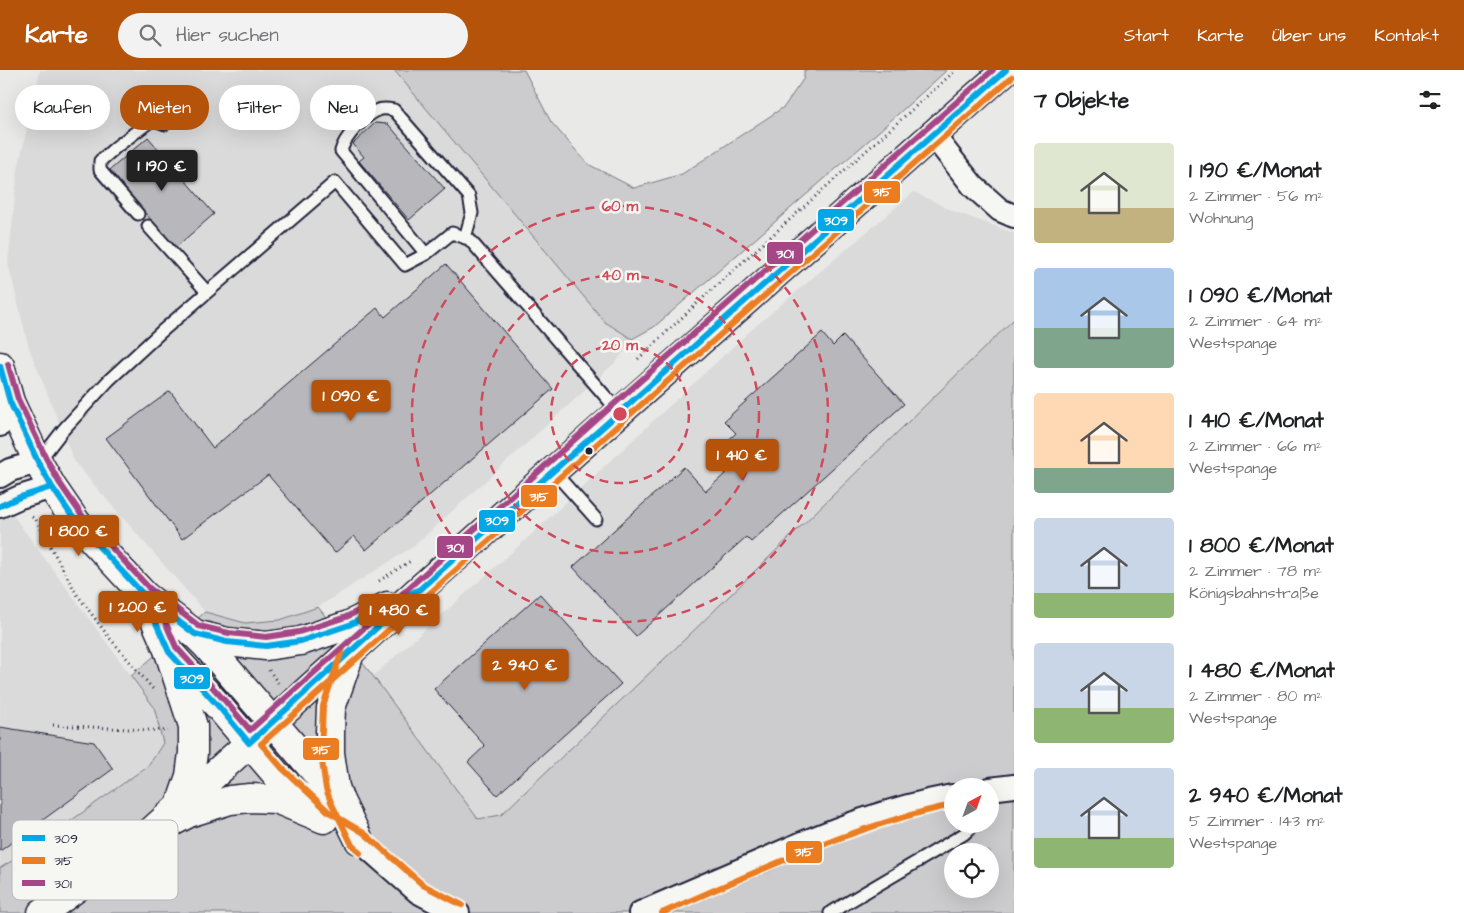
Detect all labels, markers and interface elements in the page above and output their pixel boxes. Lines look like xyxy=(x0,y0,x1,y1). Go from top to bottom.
search box xyxy=(118,13,468,58)
text: Karte xyxy=(25,18,88,52)
icon: search xyxy=(136,21,164,49)
text: Hier suchen xyxy=(176,22,279,49)
text: Start xyxy=(1124,23,1169,48)
text: Karte xyxy=(1197,23,1244,48)
text: Über uns xyxy=(1272,23,1346,48)
text: Kontakt xyxy=(1374,23,1439,48)
chip: Kaufen xyxy=(15,85,110,130)
chip: Mieten xyxy=(120,85,209,130)
chip: Filter xyxy=(219,85,300,130)
chip: Neu xyxy=(310,85,376,130)
text: 7 Objekte xyxy=(1034,86,1129,115)
icon: filters xyxy=(1416,86,1444,114)
pin: 1 190 € xyxy=(116,150,208,192)
text: 1 190 € xyxy=(138,155,186,177)
text: 1 190 €/Monat xyxy=(1189,156,1322,185)
icon: home xyxy=(1074,163,1134,223)
line badge: 315 xyxy=(863,180,901,204)
text: 315 xyxy=(872,182,893,202)
text: 2 Zimmer · 56 m² xyxy=(1189,185,1323,207)
text: 60 m xyxy=(602,196,639,217)
text: Wohnung xyxy=(1189,207,1253,229)
line badge: 309 xyxy=(817,208,855,232)
text: 309 xyxy=(823,211,848,231)
line badge: 301 xyxy=(766,241,804,265)
text: 301 xyxy=(775,244,794,264)
text: 40 m xyxy=(601,265,639,286)
text: 1 090 €/Monat xyxy=(1189,281,1332,310)
icon: home xyxy=(1074,288,1134,348)
text: 2 Zimmer · 64 m² xyxy=(1189,310,1323,332)
text: Westspange xyxy=(1189,332,1277,354)
text: 20 m xyxy=(601,335,638,356)
pin: 1 090 € xyxy=(305,380,397,422)
text: 1 090 € xyxy=(323,385,379,407)
centre of rings xyxy=(611,405,629,423)
text: 1 410 €/Monat xyxy=(1189,406,1324,435)
icon: home xyxy=(1074,413,1134,473)
text: 2 Zimmer · 66 m² xyxy=(1189,435,1322,457)
pin: 1 410 € xyxy=(696,438,788,481)
text: 1 410 € xyxy=(717,444,767,466)
unlabelled marker xyxy=(584,446,594,456)
text: Westspange xyxy=(1189,457,1277,479)
line badge: 315 xyxy=(520,484,558,508)
text: 315 xyxy=(529,487,550,507)
line badge: 309 xyxy=(478,509,516,533)
text: 309 xyxy=(484,511,509,531)
pin: 1 800 € xyxy=(33,514,125,557)
text: 1 800 € xyxy=(50,520,108,542)
text: 1 800 €/Monat xyxy=(1189,531,1334,560)
line badge: 301 xyxy=(436,535,474,559)
text: 301 xyxy=(445,538,464,558)
icon: home xyxy=(1074,538,1134,598)
text: 2 Zimmer · 78 m² xyxy=(1189,560,1322,582)
text: Königsbahnstraße xyxy=(1189,582,1319,604)
pin: 1 200 € xyxy=(92,590,184,633)
pin: 1 480 € xyxy=(353,594,445,636)
text: 1 200 € xyxy=(110,596,166,618)
text: 1 480 € xyxy=(370,599,428,621)
pin: 2 940 € xyxy=(479,648,571,691)
text: 2 940 € xyxy=(493,654,557,676)
text: 1 480 €/Monat xyxy=(1189,656,1335,685)
icon: home xyxy=(1074,663,1134,723)
line badge: 309 xyxy=(173,666,211,690)
text: 309 xyxy=(179,669,204,689)
text: 2 Zimmer · 80 m² xyxy=(1189,685,1322,707)
text: Westspange xyxy=(1189,707,1277,729)
line badge: 315 xyxy=(302,737,340,761)
text: 315 xyxy=(311,740,332,760)
north arrow xyxy=(944,778,999,832)
map controls xyxy=(944,778,999,898)
text: 2 940 €/Monat xyxy=(1189,781,1342,810)
icon: home xyxy=(1074,788,1134,848)
text: 5 Zimmer · 143 m² xyxy=(1189,810,1325,832)
legend xyxy=(12,820,178,900)
text: 309 xyxy=(54,829,78,849)
text: Westspange xyxy=(1189,832,1277,854)
line badge: 315 xyxy=(785,840,823,864)
text: 315 xyxy=(794,842,815,862)
button: locate xyxy=(944,843,999,898)
text: 315 xyxy=(54,851,73,871)
text: 301 xyxy=(54,874,72,894)

